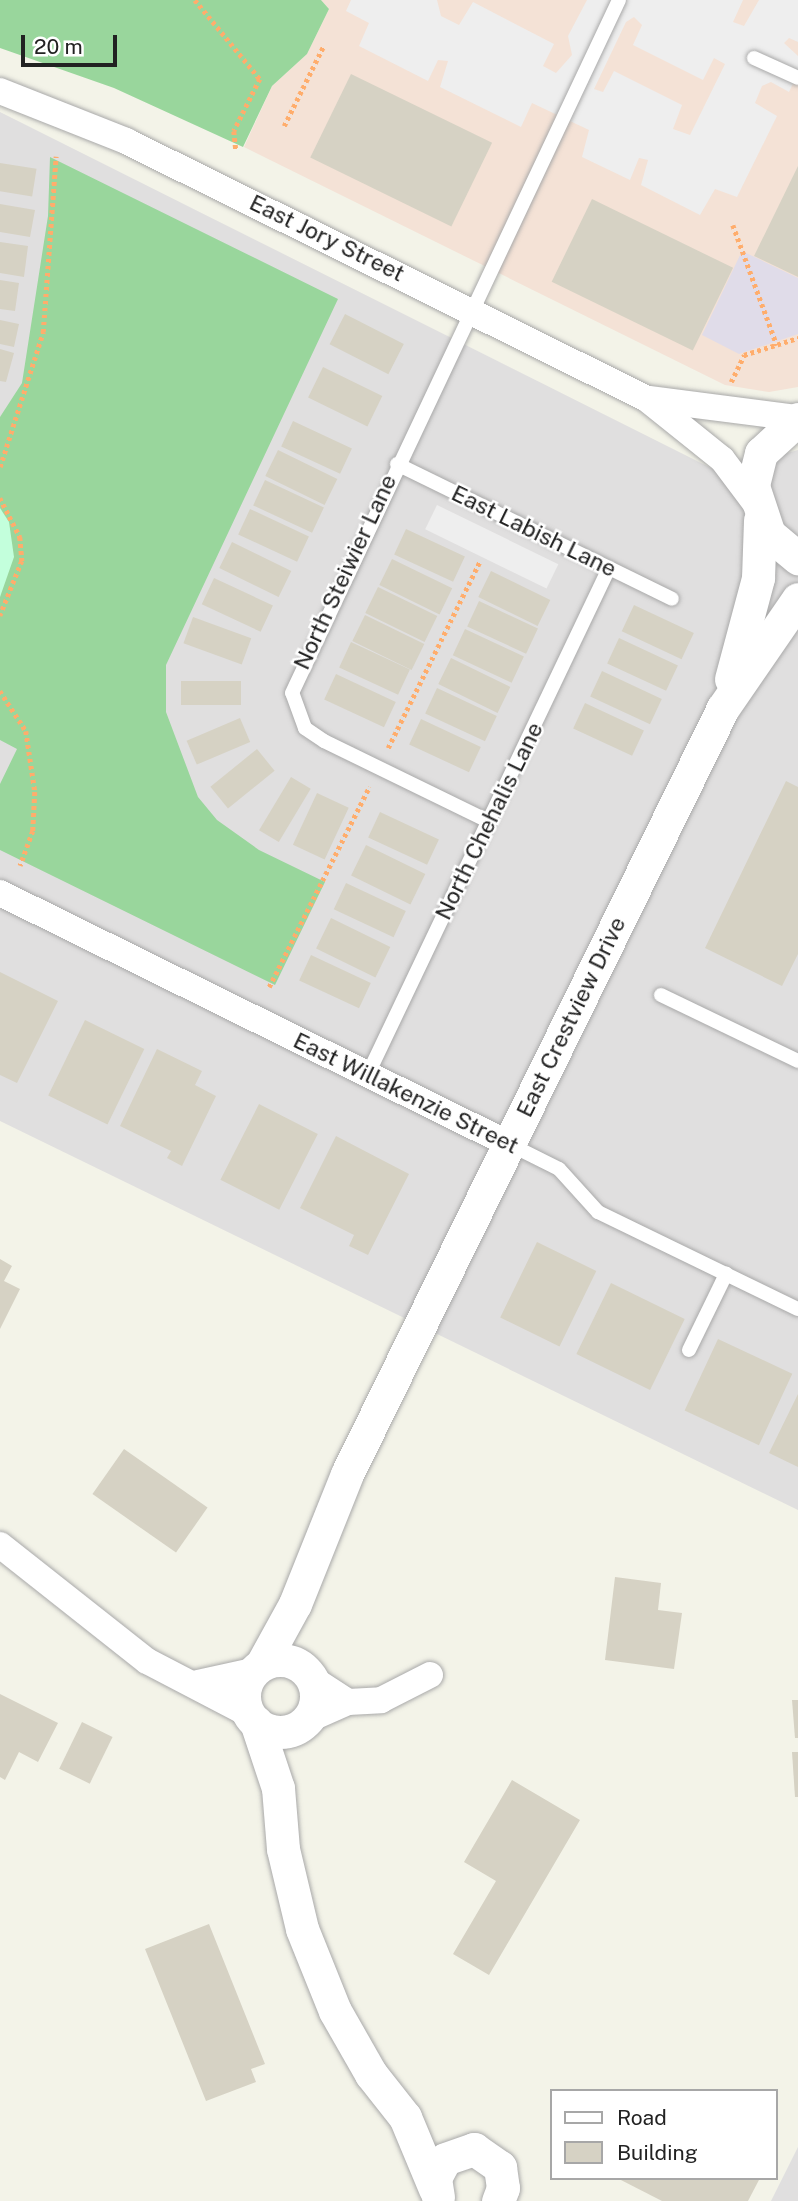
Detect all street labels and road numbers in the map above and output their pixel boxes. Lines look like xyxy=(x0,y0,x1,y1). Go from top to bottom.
street label: East Jory Street xyxy=(245,189,409,287)
street label: North Steiwier Lane xyxy=(288,470,402,674)
street label: East Labish Lane xyxy=(447,479,621,583)
street label: North Chehalis Lane xyxy=(429,718,549,924)
street label: East Crestview Drive xyxy=(511,912,631,1122)
street label: East Willakenzie Street xyxy=(289,1026,523,1160)

